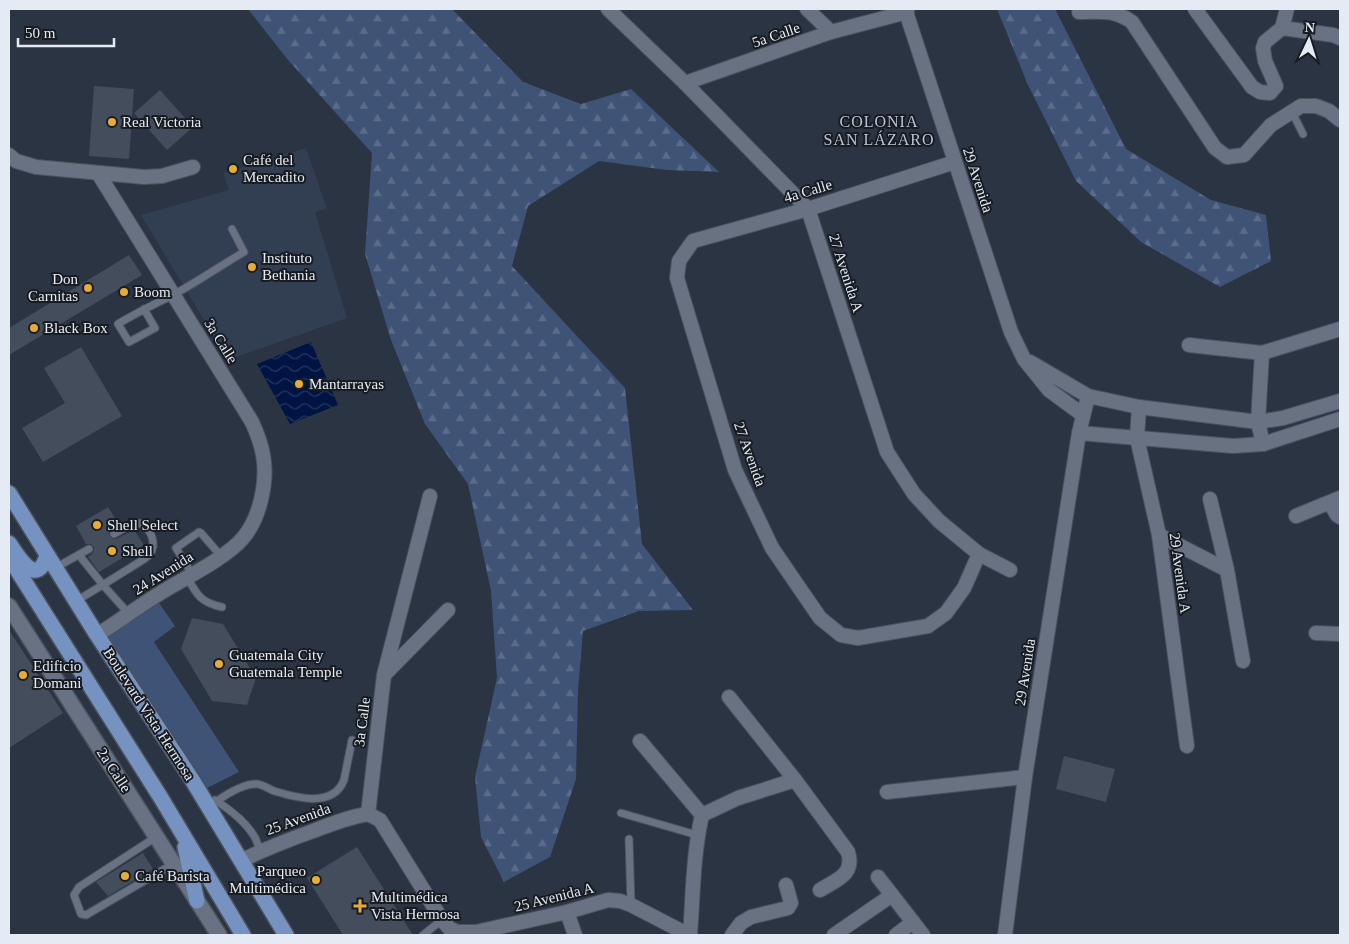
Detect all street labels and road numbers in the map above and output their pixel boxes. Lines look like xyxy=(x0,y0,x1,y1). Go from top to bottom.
street label: 5a Calle xyxy=(750,19,802,51)
street label: 29 Avenida xyxy=(960,145,996,215)
street label: 4a Calle xyxy=(782,176,834,206)
street label: 27 Avenida A xyxy=(826,232,866,314)
street label: 3a Calle xyxy=(201,316,241,367)
street label: 27 Avenida xyxy=(731,419,769,489)
street label: 29 Avenida A xyxy=(1166,532,1194,615)
street label: 24 Avenida xyxy=(130,548,196,598)
street label: 29 Avenida xyxy=(1012,637,1038,707)
street label: Boulevard Vista Hermosa xyxy=(100,645,198,783)
street label: 3a Calle xyxy=(351,696,373,748)
street label: 2a Calle xyxy=(94,745,134,795)
street label: 25 Avenida xyxy=(263,800,333,838)
street label: 25 Avenida A xyxy=(513,879,596,915)

